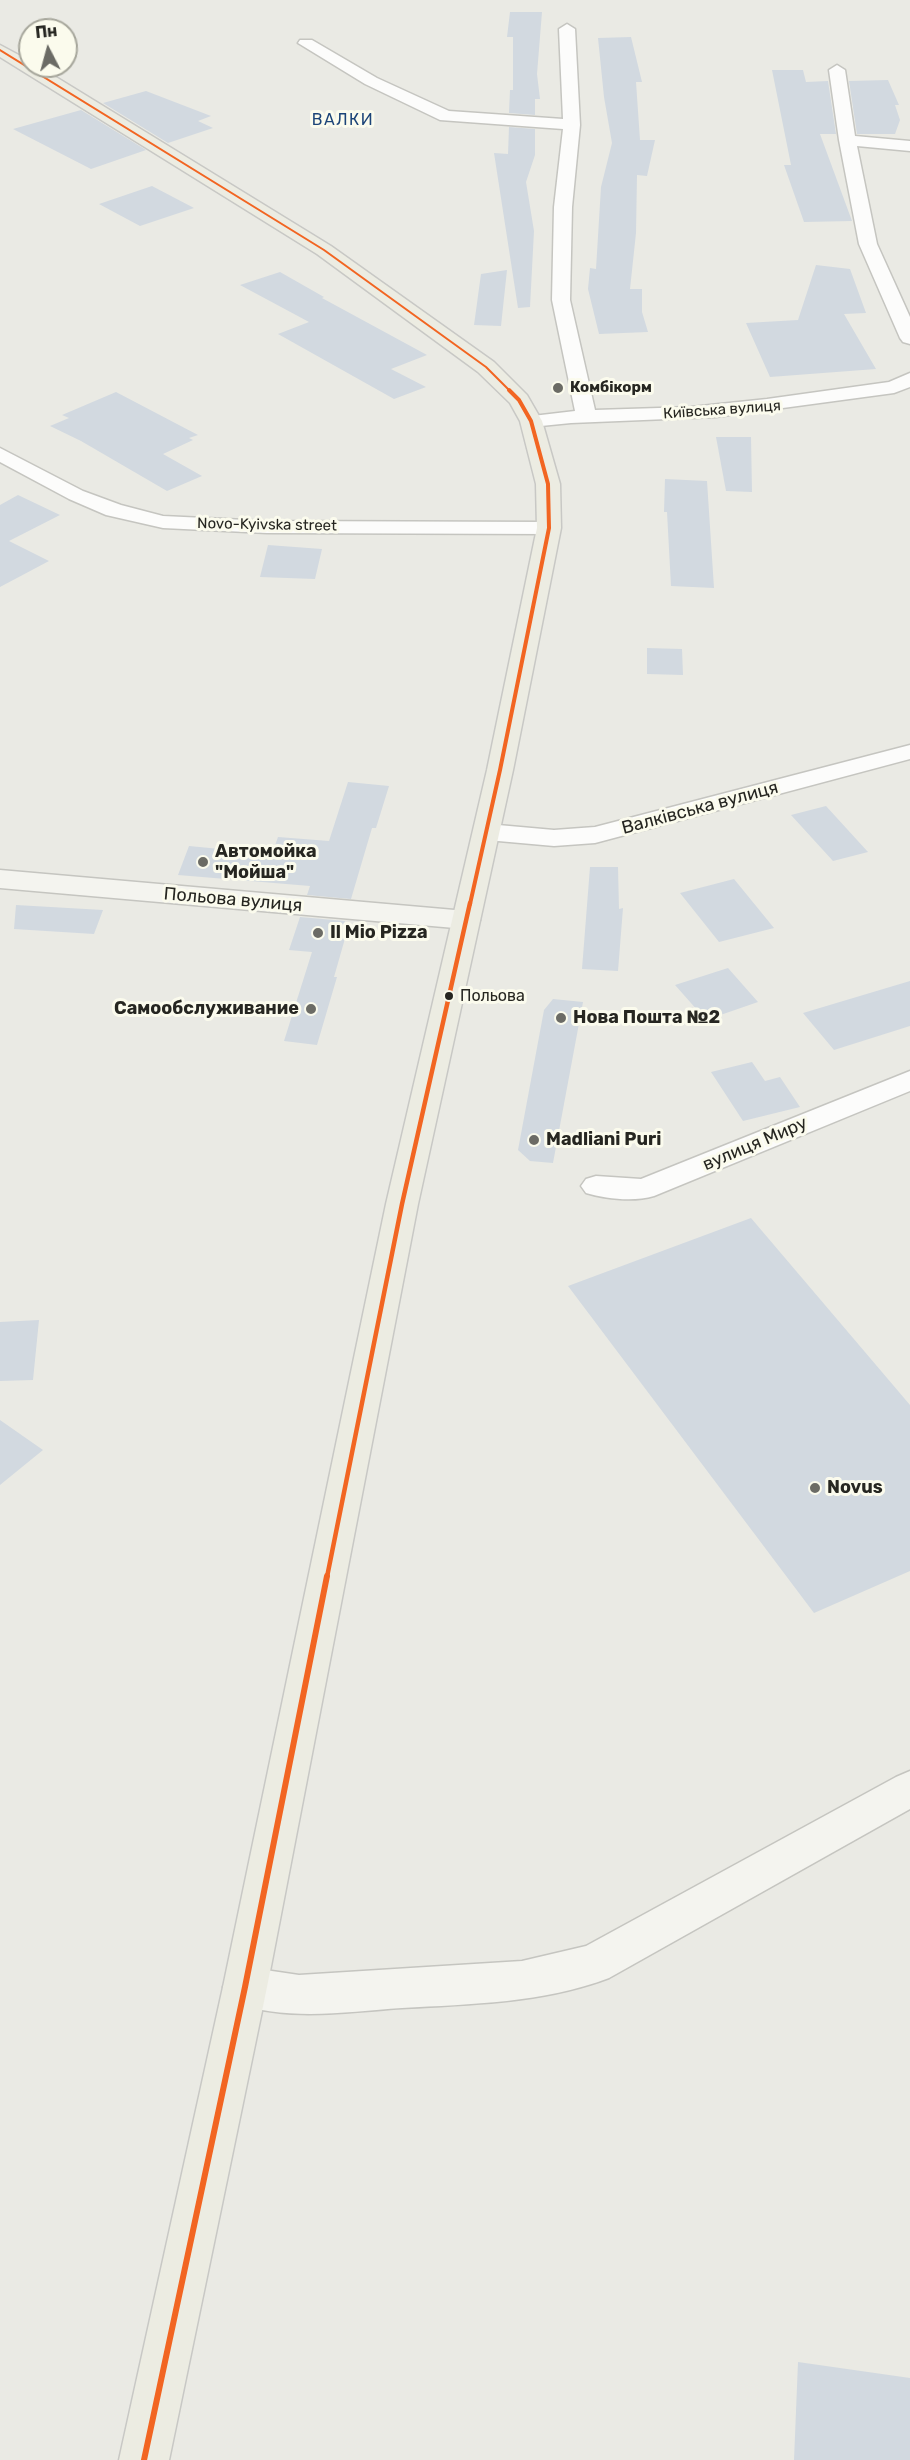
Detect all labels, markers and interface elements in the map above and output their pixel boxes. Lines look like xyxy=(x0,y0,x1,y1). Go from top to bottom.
north arrow xyxy=(18,18,78,78)
text: Пн xyxy=(34,21,58,42)
district label: ВАЛКИ xyxy=(312,110,374,130)
place label: Комбікорм xyxy=(570,379,652,397)
marker: Комбікорм xyxy=(551,381,565,395)
street label: Київська вулиця xyxy=(663,397,781,423)
street label: Novo-Kyivska street xyxy=(197,515,337,535)
street label: Валківська вулиця xyxy=(619,777,781,839)
place label: Автомойка "Мойша" xyxy=(215,841,317,884)
marker: Автомойка "Мойша" xyxy=(196,855,210,869)
street label: Польова вулиця xyxy=(163,883,303,917)
place label: Il Mio Pizza xyxy=(330,922,428,944)
marker: Il Mio Pizza xyxy=(311,926,325,940)
place label: Польова xyxy=(460,986,525,1006)
marker: Польова xyxy=(443,990,455,1002)
place label: Самообслуживание xyxy=(114,998,299,1020)
marker: Самообслуживание xyxy=(304,1002,318,1016)
place label: Нова Пошта №2 xyxy=(573,1007,720,1029)
marker: Нова Пошта №2 xyxy=(554,1011,568,1025)
street label: вулиця Миру xyxy=(699,1112,811,1176)
place label: Madliani Puri xyxy=(546,1129,661,1151)
marker: Madliani Puri xyxy=(527,1133,541,1147)
place label: Novus xyxy=(827,1477,883,1499)
marker: Novus xyxy=(808,1481,822,1495)

